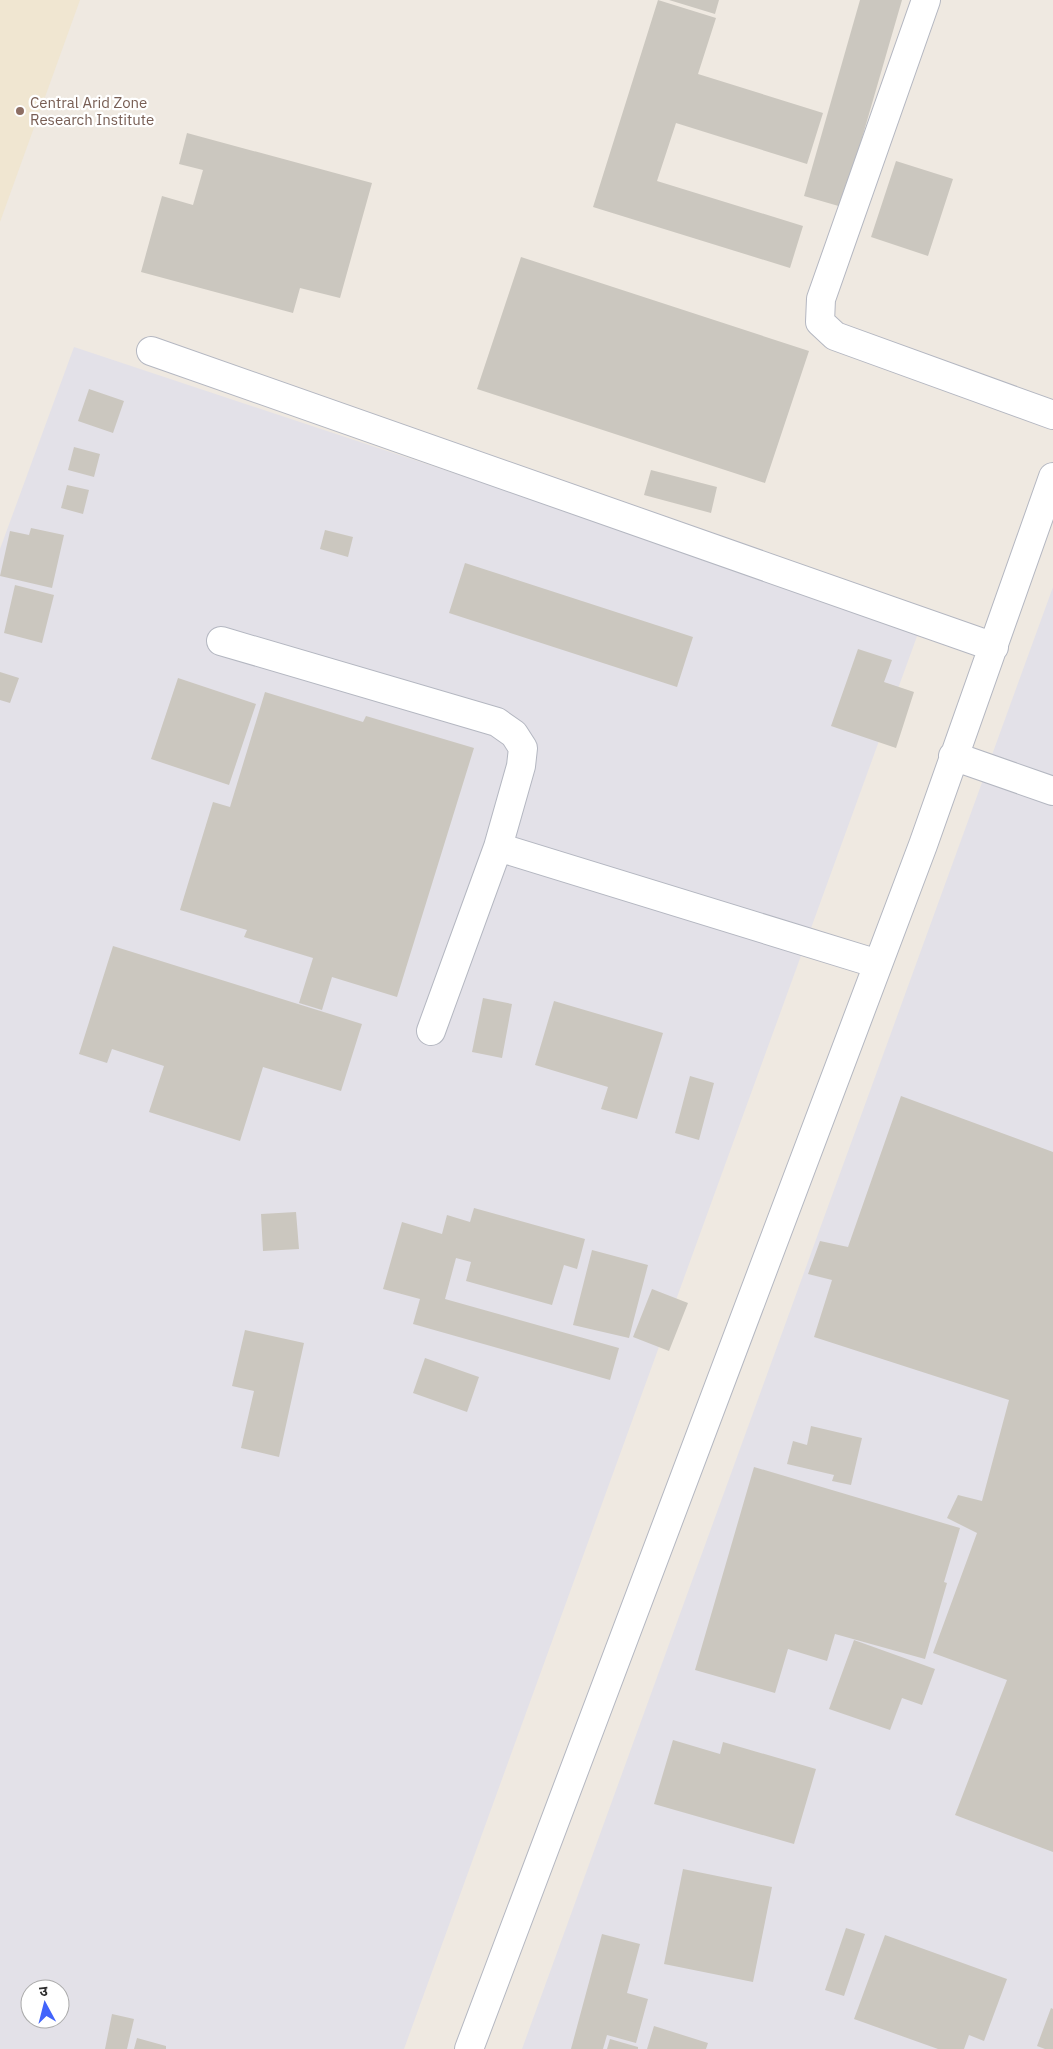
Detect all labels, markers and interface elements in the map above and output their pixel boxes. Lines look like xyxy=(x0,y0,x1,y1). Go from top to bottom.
place label: Central Arid Zone Research Institute xyxy=(30,93,154,129)
marker: Central Arid Zone Research Institute xyxy=(14,105,26,117)
north arrow xyxy=(20,1979,70,2029)
text: उ xyxy=(38,1982,49,2001)

